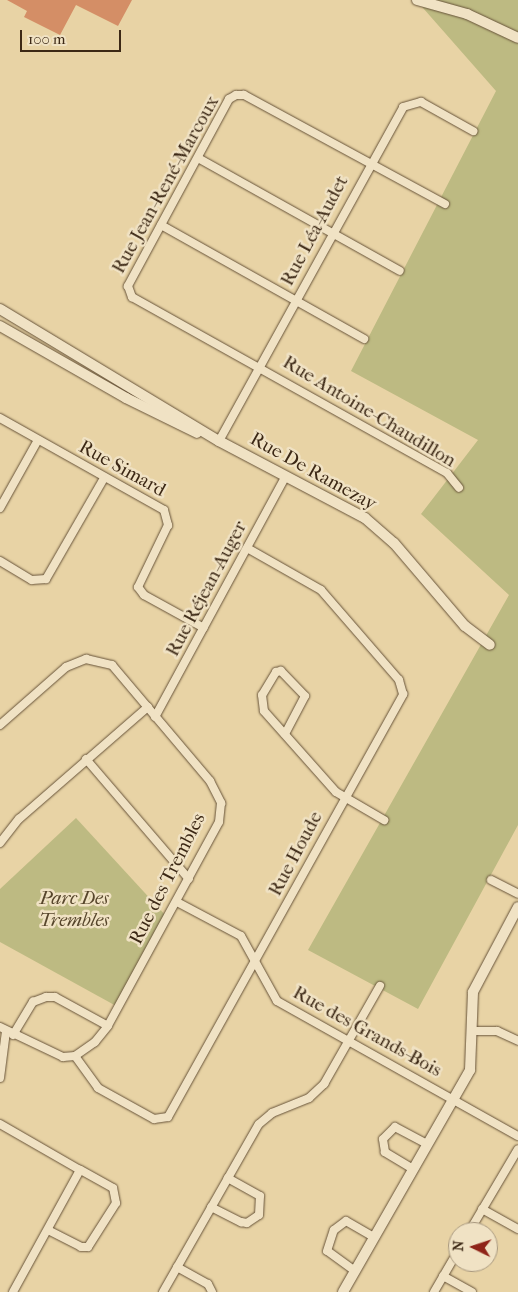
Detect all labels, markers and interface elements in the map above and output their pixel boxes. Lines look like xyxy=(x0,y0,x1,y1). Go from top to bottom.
scale bar xyxy=(22,20,124,52)
text: 100 m xyxy=(28,30,66,48)
street label: Rue Jean-René-Marcoux xyxy=(108,92,224,278)
street label: Rue Léa-Audet xyxy=(276,172,354,290)
street label: Rue Antoine-Chaudillon xyxy=(278,351,460,473)
street label: Rue De Ramezay xyxy=(246,428,380,516)
street label: Rue Simard xyxy=(75,436,169,502)
street label: Rue Réjean-Auger xyxy=(162,517,252,661)
street label: Rue Houde xyxy=(264,808,328,900)
street label: Rue des Trembles xyxy=(125,810,211,948)
park label: Parc Des Trembles xyxy=(39,888,109,932)
street label: Rue des Grands-Bois xyxy=(289,982,445,1082)
north arrow xyxy=(448,1222,498,1272)
text: N xyxy=(450,1240,467,1252)

